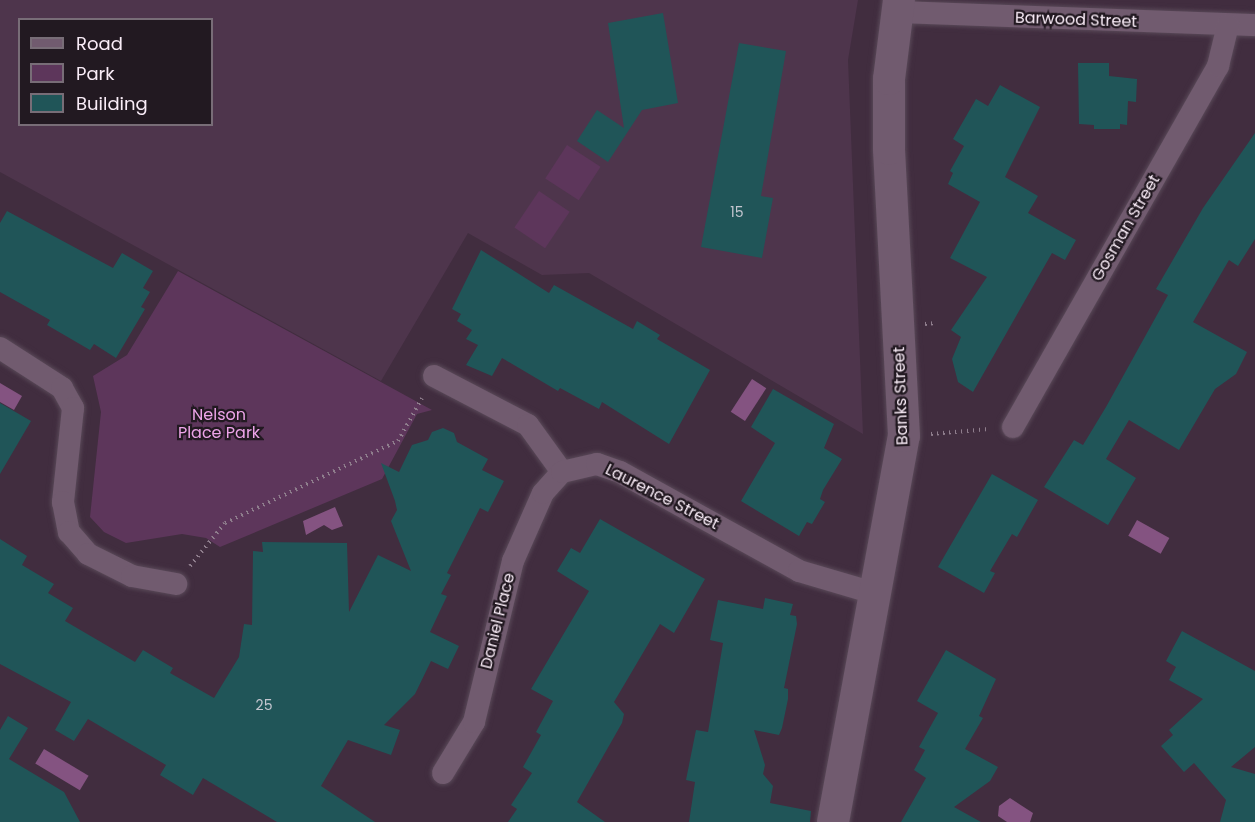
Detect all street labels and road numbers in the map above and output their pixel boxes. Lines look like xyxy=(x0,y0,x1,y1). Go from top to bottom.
street label: Barwood Street xyxy=(1015,8,1137,32)
street label: Gosman Street xyxy=(1088,171,1164,285)
street label: Banks Street xyxy=(890,346,912,446)
street label: Laurence Street xyxy=(602,460,722,534)
street label: Daniel Place xyxy=(477,571,519,671)

